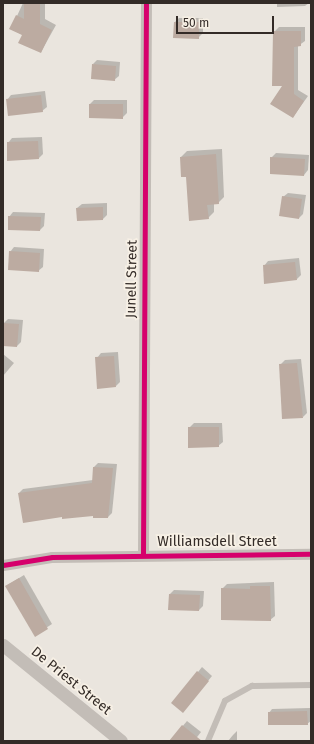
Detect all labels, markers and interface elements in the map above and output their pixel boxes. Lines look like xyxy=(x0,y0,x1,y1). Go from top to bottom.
scale bar xyxy=(178,8,276,34)
text: 50 m xyxy=(183,16,209,30)
street label: Junell Street xyxy=(123,240,141,318)
street label: Williamsdell Street xyxy=(157,534,277,550)
street label: De Priest Street xyxy=(27,643,115,719)

